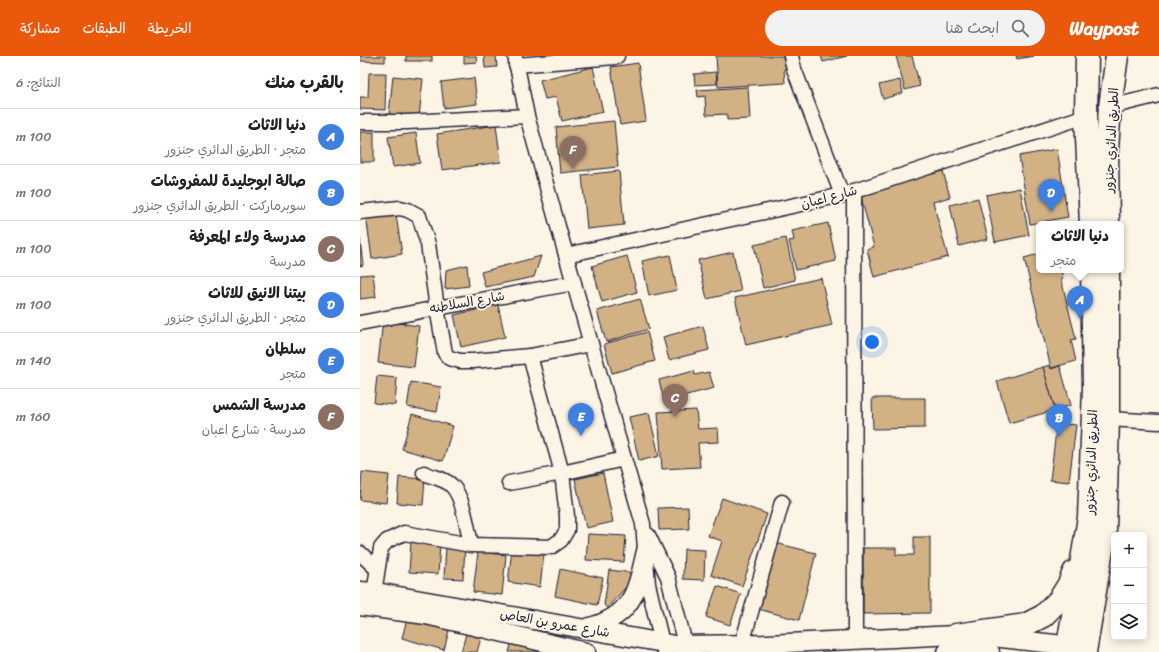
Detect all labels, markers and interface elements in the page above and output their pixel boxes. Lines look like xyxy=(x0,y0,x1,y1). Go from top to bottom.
search box xyxy=(765,10,1045,46)
text: Waypost xyxy=(1069,12,1139,45)
text: ابحث هنا xyxy=(945,15,999,41)
text: مشاركة xyxy=(20,16,60,41)
text: الطبقات xyxy=(82,16,126,41)
text: الخريطة xyxy=(148,16,191,41)
icon: search xyxy=(1009,17,1031,39)
text: بالقرب منك xyxy=(265,67,344,97)
text: النتائج: 6 xyxy=(16,71,61,94)
street label: الطريق الدائري جنزور xyxy=(1097,87,1125,194)
text: دنيا الاثاث xyxy=(248,112,306,138)
text: 100 m xyxy=(16,125,51,148)
text: A xyxy=(327,125,335,148)
pin: F xyxy=(560,136,586,169)
text: متجر · الطريق الدائري جنزور xyxy=(165,138,306,161)
text: صالة ابوجليدة للمفروشات xyxy=(151,168,306,194)
street label: شارع اعبان xyxy=(798,178,860,216)
pin: D xyxy=(1038,179,1064,212)
text: 100 m xyxy=(16,181,51,204)
text: B xyxy=(327,181,335,204)
text: سوبرماركت · الطريق الدائري جنزور xyxy=(134,194,306,217)
popup xyxy=(1036,221,1124,273)
text: دنيا الاثاث xyxy=(1051,223,1109,249)
text: مدرسة ولاء المعرفة xyxy=(189,224,306,250)
text: 100 m xyxy=(16,237,51,260)
text: C xyxy=(327,237,335,260)
text: متجر xyxy=(1051,249,1076,272)
text: مدرسة xyxy=(270,250,306,273)
text: بيتنا الانيق للاثاث xyxy=(208,280,306,306)
street label: شارع السلاطنه xyxy=(428,284,506,320)
pin: A xyxy=(1067,286,1093,319)
text: 100 m xyxy=(16,293,51,316)
text: D xyxy=(327,293,335,316)
text: متجر · الطريق الدائري جنزور xyxy=(165,306,306,329)
your location xyxy=(862,332,882,352)
text: سلطان xyxy=(265,336,306,362)
text: 140 m xyxy=(16,349,51,372)
text: E xyxy=(327,349,335,372)
text: متجر xyxy=(281,362,306,385)
pin: C xyxy=(662,384,688,417)
text: مدرسة الشمس xyxy=(213,392,306,418)
pin: E xyxy=(568,403,594,436)
pin: B xyxy=(1046,404,1072,437)
text: 160 m xyxy=(16,405,51,428)
text: F xyxy=(327,405,335,428)
street label: الطريق الدائري جنزور xyxy=(1078,409,1104,516)
text: مدرسة · شارع اعبان xyxy=(202,418,306,441)
map controls xyxy=(1111,532,1147,640)
button: + xyxy=(1111,532,1147,568)
button: − xyxy=(1111,568,1147,604)
street label: شارع عمرو بن العاص xyxy=(498,602,612,644)
button: layers xyxy=(1111,604,1147,640)

